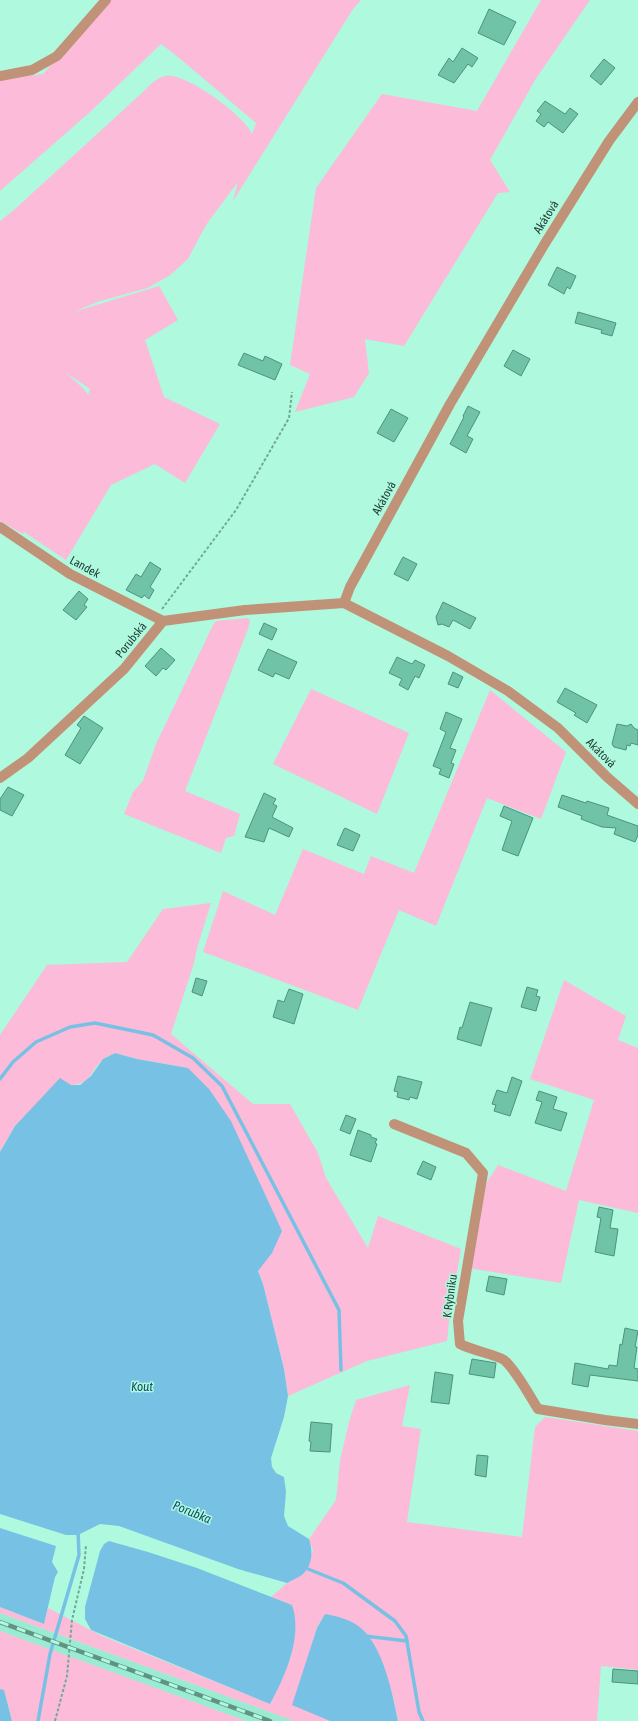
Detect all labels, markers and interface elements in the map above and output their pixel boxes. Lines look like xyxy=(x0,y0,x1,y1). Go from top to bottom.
street label: Akátová xyxy=(531,198,561,236)
street label: Akátová xyxy=(369,479,399,517)
street label: Landek xyxy=(67,553,103,581)
street label: Porubská xyxy=(112,619,150,661)
street label: Akátová xyxy=(583,735,619,771)
street label: K Rybníku xyxy=(440,1273,460,1319)
water label: Kout xyxy=(131,1379,153,1394)
water label: Porubka xyxy=(171,1498,213,1526)

